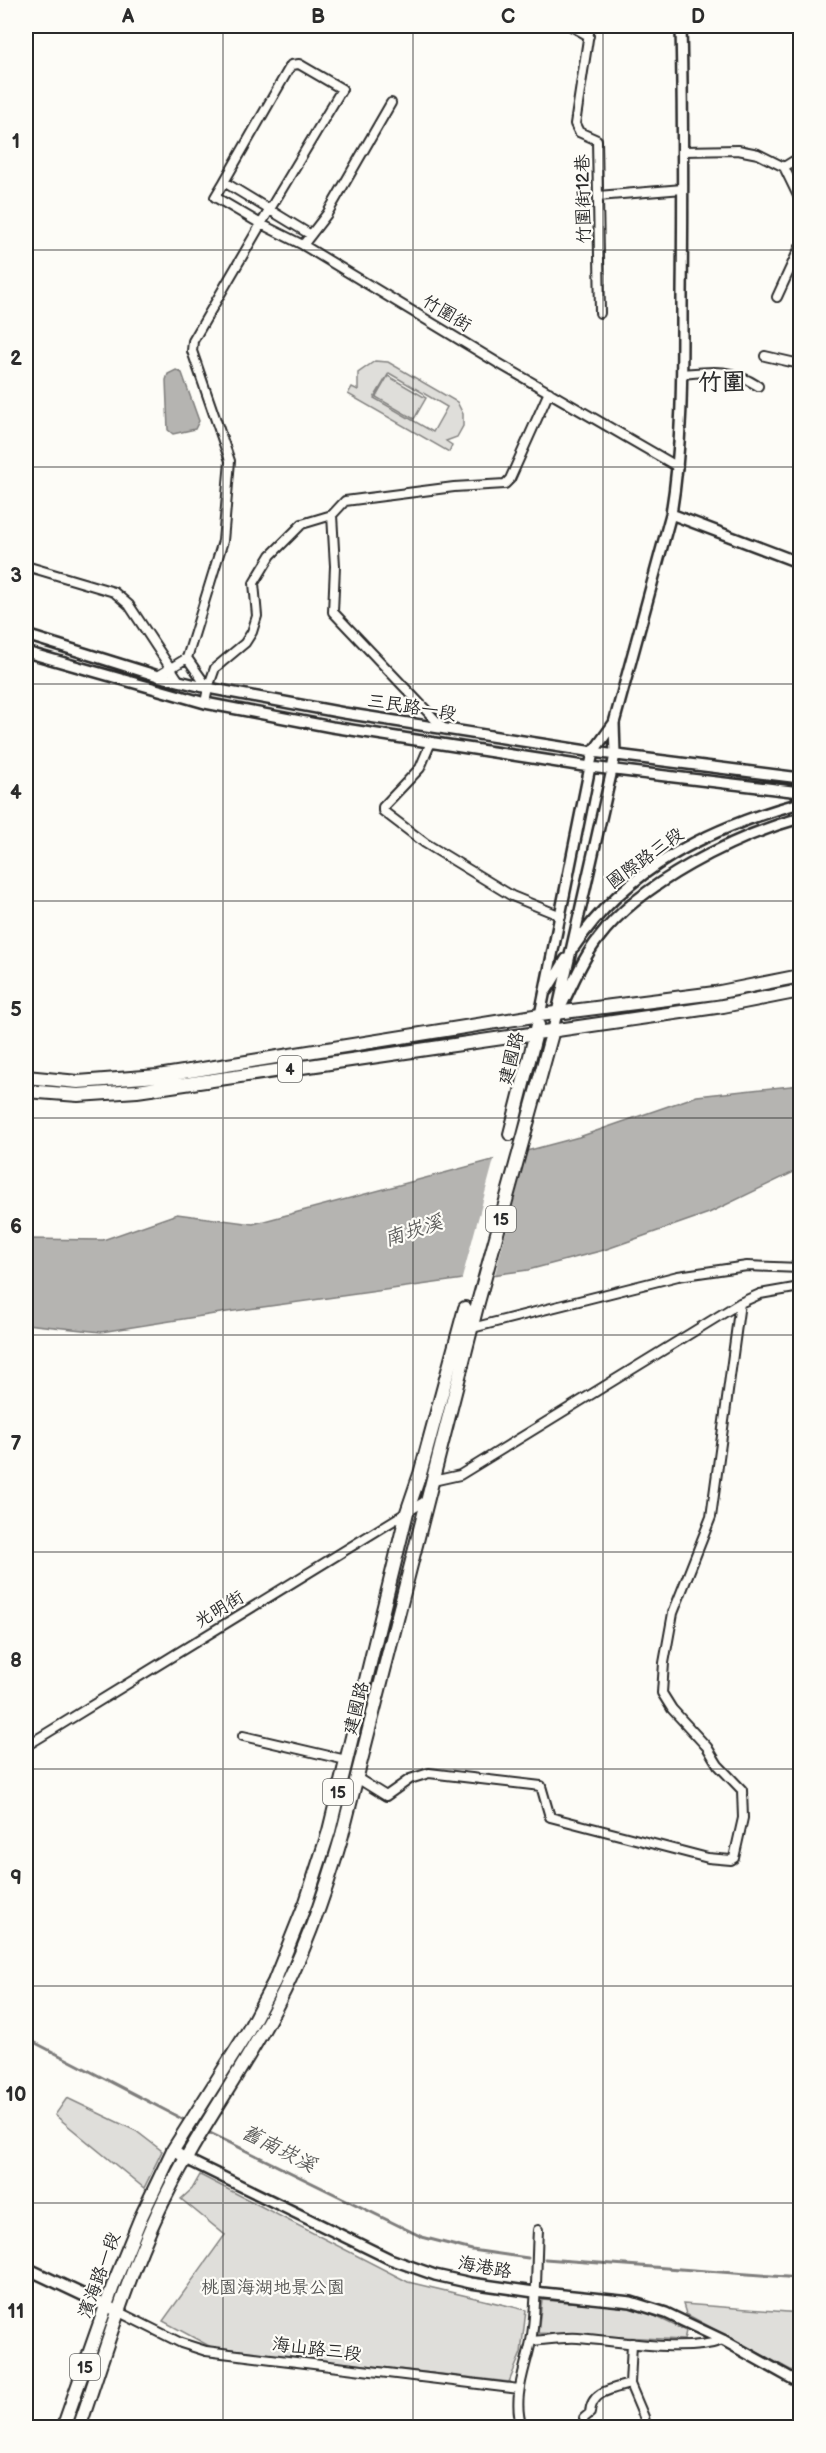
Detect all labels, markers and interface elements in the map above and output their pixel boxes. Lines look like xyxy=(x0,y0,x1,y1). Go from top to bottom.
text: A xyxy=(121,5,135,29)
text: B xyxy=(311,5,325,29)
text: C xyxy=(501,5,515,29)
text: D xyxy=(691,5,705,29)
text: 1 xyxy=(12,130,20,154)
street label: 竹圍街12巷 xyxy=(572,154,595,244)
street label: 竹圍街 xyxy=(418,291,475,336)
text: 2 xyxy=(10,347,22,371)
district label: 竹圍 xyxy=(698,368,746,397)
text: 3 xyxy=(10,564,22,588)
street label: 三民路一段 xyxy=(366,690,458,725)
text: 4 xyxy=(10,781,22,805)
street label: 國際路三段 xyxy=(603,823,688,893)
text: 5 xyxy=(10,998,22,1022)
street label: 建國路 xyxy=(495,1029,528,1087)
road number: 4 xyxy=(278,1056,302,1082)
road number: 15 xyxy=(486,1206,516,1232)
water label: 南崁溪 xyxy=(381,1210,446,1252)
text: 6 xyxy=(10,1215,22,1239)
text: 7 xyxy=(10,1432,22,1456)
street label: 光明街 xyxy=(191,1587,248,1632)
text: 8 xyxy=(10,1649,22,1673)
street label: 建國路 xyxy=(340,1679,373,1737)
road number: 15 xyxy=(323,1779,353,1805)
text: 9 xyxy=(10,1866,22,1890)
text: 10 xyxy=(6,2083,26,2107)
water label: 舊南崁溪 xyxy=(237,2120,321,2178)
street label: 濱海路一段 xyxy=(74,2229,125,2321)
street label: 海港路 xyxy=(457,2252,513,2283)
park label: 桃園海湖地景公園 xyxy=(201,2277,345,2298)
text: 11 xyxy=(8,2300,24,2324)
street label: 海山路三段 xyxy=(271,2334,363,2365)
road number: 15 xyxy=(70,2354,100,2380)

